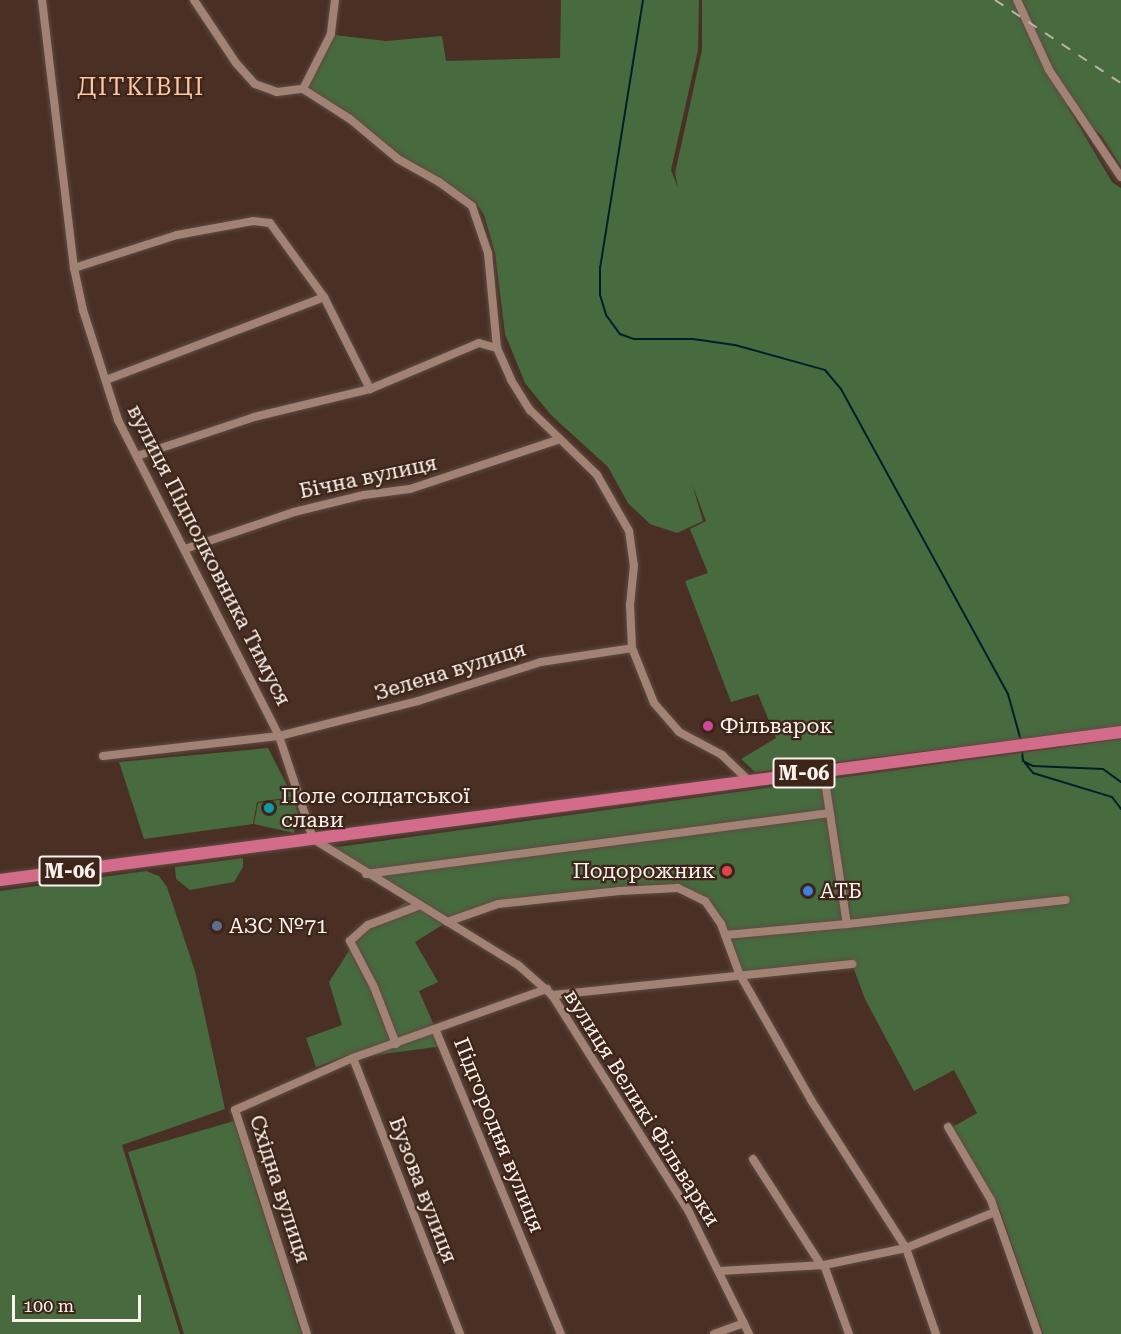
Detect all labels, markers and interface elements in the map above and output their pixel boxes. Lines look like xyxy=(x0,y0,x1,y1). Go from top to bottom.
district label: ДІТКІВЦІ xyxy=(77,74,205,102)
street label: вулиця Підполковника Тимуся xyxy=(122,400,296,710)
street label: Бічна вулиця xyxy=(297,450,439,504)
street label: Зелена вулиця xyxy=(371,636,529,706)
place label: Фільварок xyxy=(720,713,833,739)
marker: Фільварок xyxy=(701,719,715,733)
road number: М-06 xyxy=(772,756,836,790)
place label: Поле солдатської слави xyxy=(281,783,470,833)
marker: Поле солдатської слави xyxy=(262,801,276,815)
road number: М-06 xyxy=(38,854,101,888)
place label: Подорожник xyxy=(573,858,715,884)
marker: Подорожник xyxy=(720,864,734,878)
place label: АТБ xyxy=(820,878,861,904)
marker: АТБ xyxy=(801,884,815,898)
place label: АЗС №71 xyxy=(229,913,328,939)
marker: АЗС №71 xyxy=(210,919,224,933)
street label: вулиця Великі Фільварки xyxy=(559,985,725,1231)
street label: Підгородня вулиця xyxy=(448,1034,550,1236)
street label: Східна вулиця xyxy=(244,1112,316,1266)
street label: Бузова вулиця xyxy=(384,1113,462,1267)
scale bar xyxy=(15,1283,144,1321)
text: 100 m xyxy=(23,1295,74,1316)

